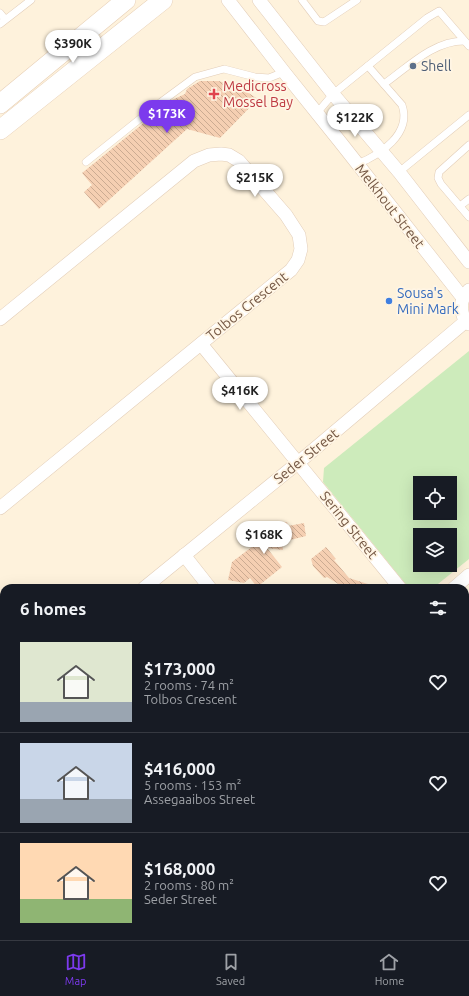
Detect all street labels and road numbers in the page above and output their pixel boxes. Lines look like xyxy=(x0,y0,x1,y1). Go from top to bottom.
street label: Melkhout Street xyxy=(352,161,428,252)
street label: Tolbos Crescent xyxy=(203,268,291,344)
street label: Seder Street xyxy=(270,425,342,487)
street label: Sering Street xyxy=(317,488,381,562)

